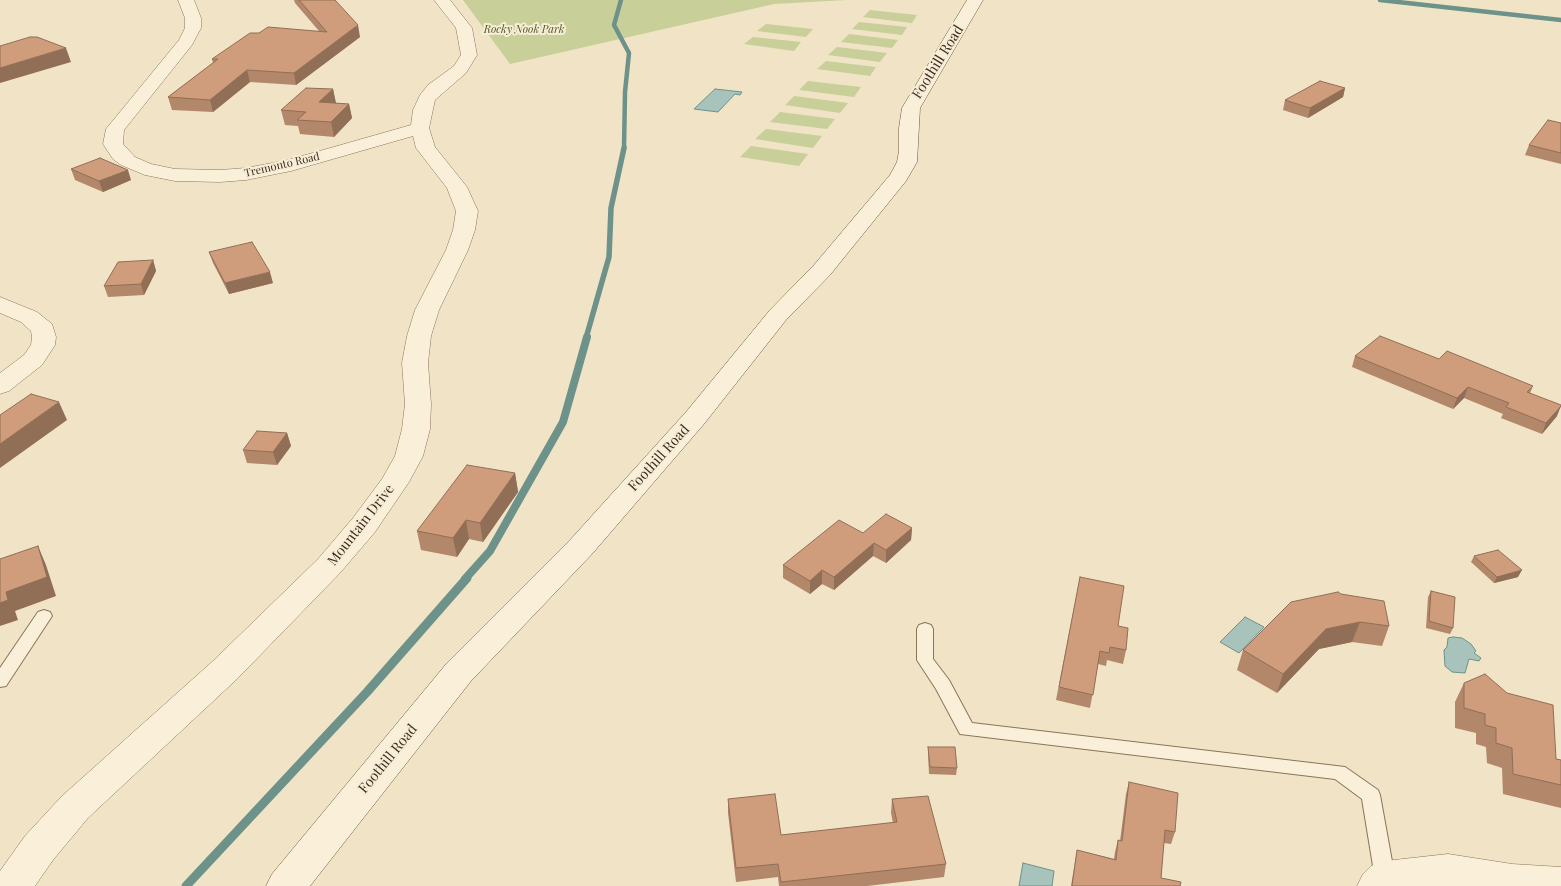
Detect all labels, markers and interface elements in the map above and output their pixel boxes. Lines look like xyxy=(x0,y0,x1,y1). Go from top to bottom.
street label: Foothill Road xyxy=(909,22,967,102)
park label: Rocky Nook Park xyxy=(484,23,564,37)
street label: Tremonto Road xyxy=(243,150,321,180)
street label: Foothill Road xyxy=(625,421,693,495)
street label: Mountain Drive xyxy=(324,481,398,569)
street label: Foothill Road xyxy=(355,721,421,797)

